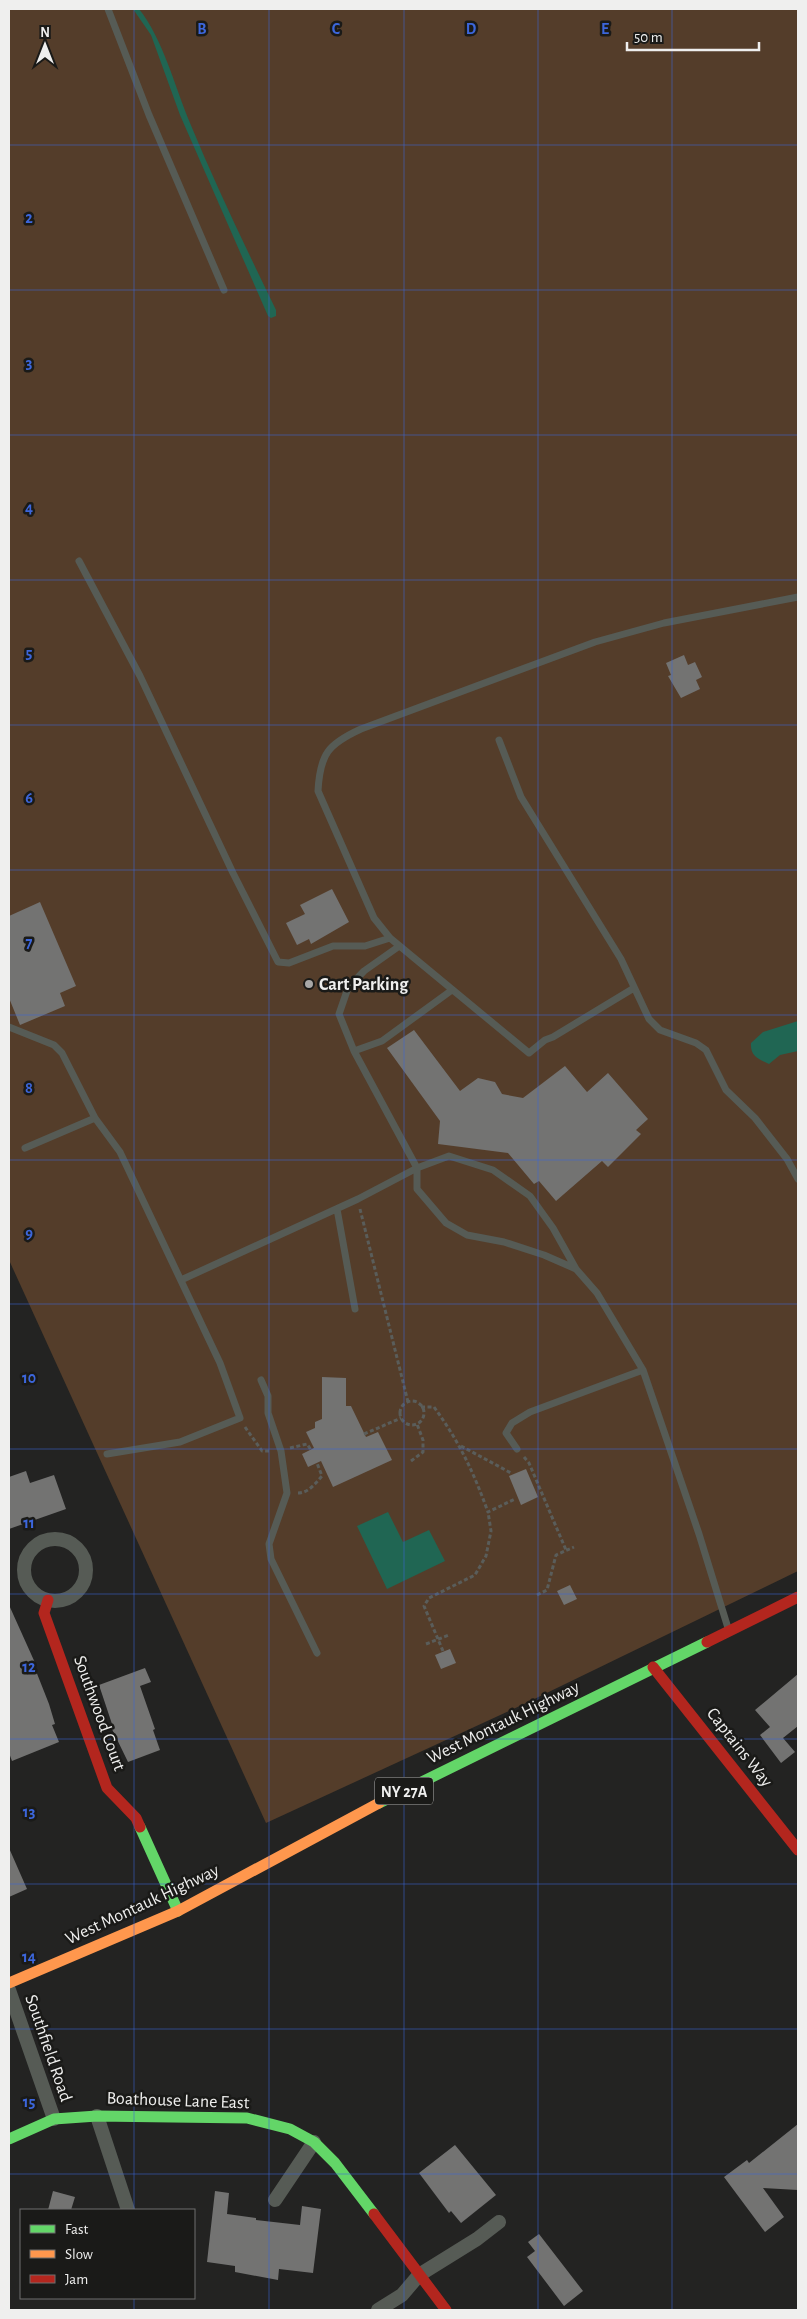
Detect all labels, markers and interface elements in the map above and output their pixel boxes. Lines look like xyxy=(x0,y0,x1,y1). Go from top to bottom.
north arrow xyxy=(20,20,70,70)
scale bar xyxy=(627,20,760,52)
text: B xyxy=(197,21,207,37)
text: C xyxy=(332,21,341,37)
text: D xyxy=(466,21,477,37)
text: E xyxy=(601,21,609,37)
text: N xyxy=(40,26,50,40)
text: 50 m xyxy=(634,30,663,45)
text: 2 xyxy=(25,210,33,226)
text: 3 xyxy=(26,355,33,371)
text: 4 xyxy=(25,500,33,516)
text: 5 xyxy=(26,645,33,661)
text: 6 xyxy=(25,790,33,806)
text: 7 xyxy=(26,935,33,951)
place label: Cart Parking xyxy=(319,976,409,994)
marker: Cart Parking xyxy=(303,978,315,990)
text: 8 xyxy=(25,1080,33,1096)
text: 9 xyxy=(25,1225,33,1241)
text: 10 xyxy=(22,1370,36,1386)
text: 11 xyxy=(23,1515,35,1531)
street label: Southwood Court xyxy=(70,1653,128,1774)
text: 12 xyxy=(22,1659,36,1675)
street label: West Montauk Highway xyxy=(424,1678,583,1768)
street label: Captains Way xyxy=(703,1705,776,1791)
road number: NY 27A xyxy=(375,1778,433,1804)
text: 13 xyxy=(23,1804,35,1820)
street label: West Montauk Highway xyxy=(63,1861,222,1948)
text: 14 xyxy=(22,1949,36,1965)
street label: Southfield Road xyxy=(21,1992,75,2104)
street label: Boathouse Lane East xyxy=(106,2090,250,2112)
text: 15 xyxy=(23,2094,35,2110)
legend xyxy=(20,2209,195,2299)
text: Fast xyxy=(65,2222,89,2237)
text: Slow xyxy=(65,2247,93,2262)
text: Jam xyxy=(65,2272,88,2287)

